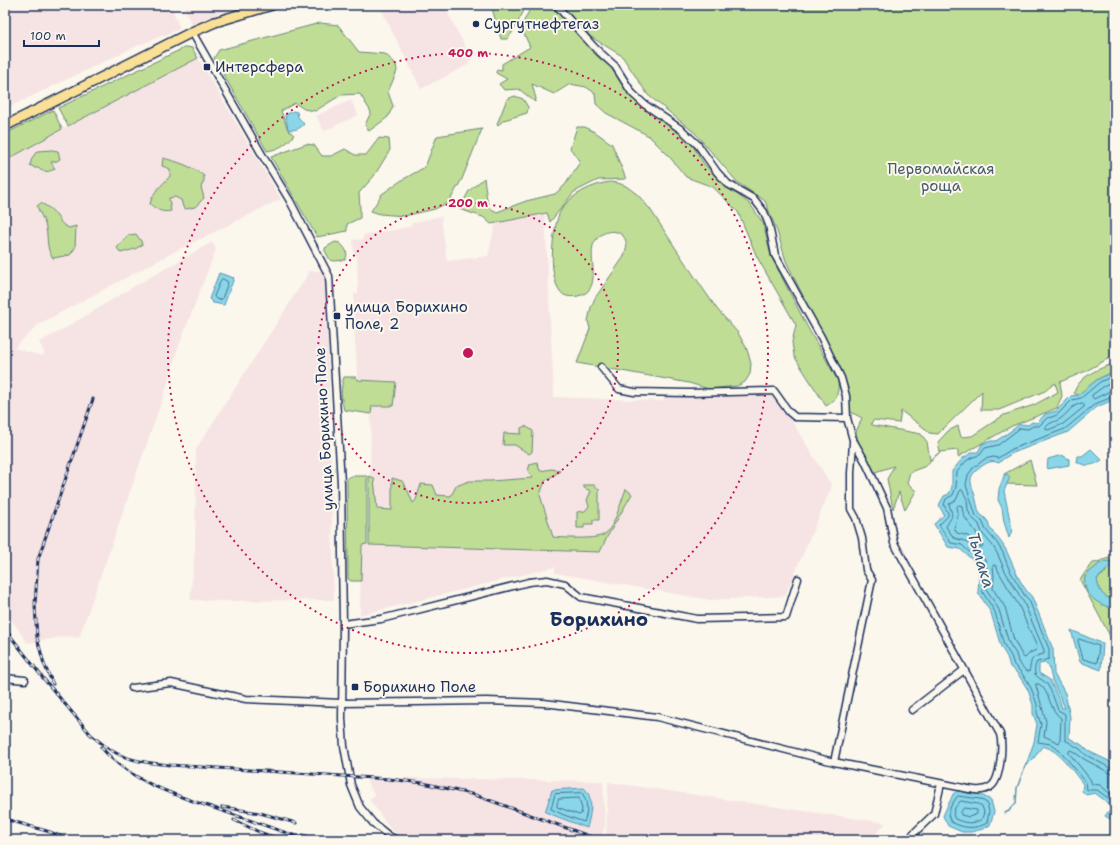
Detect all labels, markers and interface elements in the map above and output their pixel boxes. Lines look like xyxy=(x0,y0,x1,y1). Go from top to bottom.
place label: Сургутнефтегаз xyxy=(484,14,599,34)
marker: Сургутнефтегаз xyxy=(471,19,481,29)
scale bar xyxy=(24,22,99,48)
text: 100 m xyxy=(30,28,66,44)
text: 400 m xyxy=(448,45,488,61)
place label: Интерсфера xyxy=(215,57,304,77)
marker: Интерсфера xyxy=(202,62,212,72)
park label: Первомайская роща xyxy=(887,159,995,196)
text: 200 m xyxy=(448,195,488,211)
place label: улица Борихино Поле, 2 xyxy=(345,297,468,334)
marker: улица Борихино Поле, 2 xyxy=(332,311,342,321)
centre of rings xyxy=(461,346,475,360)
street label: улица Борихино Поле xyxy=(310,347,338,511)
water label: Тьмака xyxy=(963,530,999,590)
district label: Борихино xyxy=(550,607,648,632)
place label: Борихино Поле xyxy=(363,677,476,697)
marker: Борихино Поле xyxy=(350,682,360,692)

